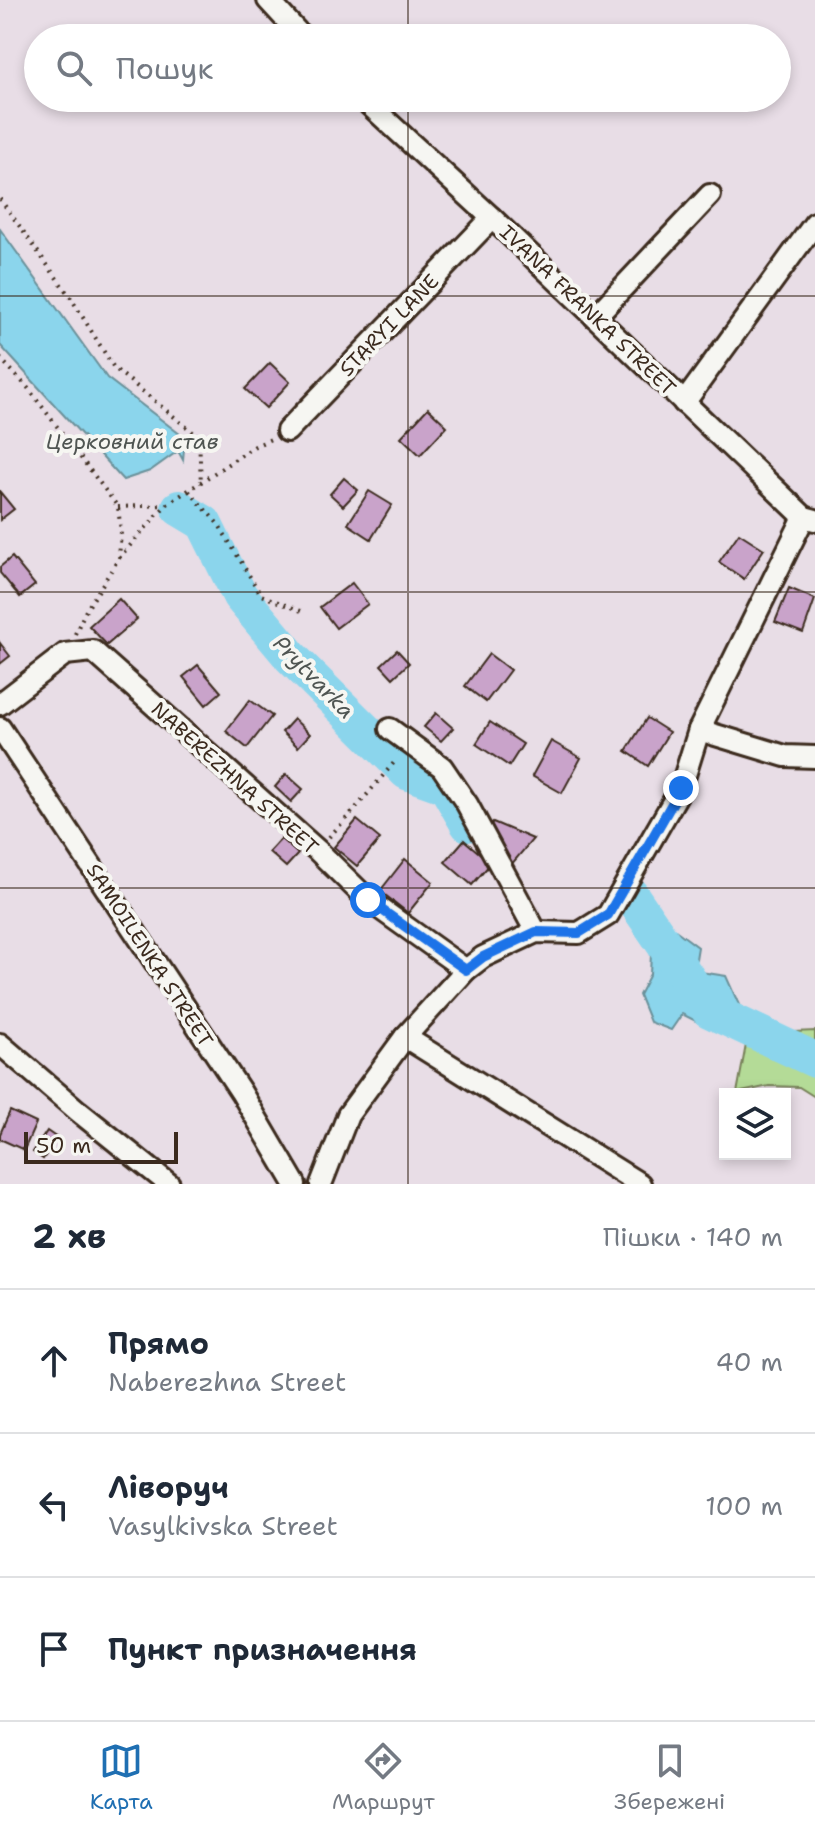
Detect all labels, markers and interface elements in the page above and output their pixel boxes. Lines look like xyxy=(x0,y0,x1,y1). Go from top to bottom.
search box xyxy=(24,24,791,112)
icon: search xyxy=(52,46,96,90)
text: Пошук xyxy=(116,48,213,89)
street label: IVANA FRANKA STREET xyxy=(494,219,682,401)
street label: STARYI LANE xyxy=(334,268,444,382)
water label: Церковний став xyxy=(46,427,219,456)
water label: Prytvarka xyxy=(267,629,361,725)
street label: NABEREZHNA STREET xyxy=(146,696,324,860)
route end xyxy=(663,770,699,806)
street label: SAMOILENKA STREET xyxy=(81,858,219,1052)
route start xyxy=(350,882,386,918)
map controls xyxy=(719,1088,791,1160)
button: layers xyxy=(719,1088,791,1160)
scale bar xyxy=(24,1128,178,1164)
text: 50 m xyxy=(36,1131,91,1160)
text: 2 хв xyxy=(32,1213,106,1259)
text: Пішки · 140 m xyxy=(603,1219,783,1254)
text: Прямо xyxy=(108,1323,209,1364)
icon: ahead xyxy=(32,1339,76,1383)
text: 40 m xyxy=(716,1344,783,1379)
text: Naberezhna Street xyxy=(108,1364,346,1399)
text: Ліворуч xyxy=(108,1467,229,1508)
icon: left xyxy=(32,1483,76,1527)
text: 100 m xyxy=(705,1488,783,1523)
text: Vasylkivska Street xyxy=(108,1508,338,1543)
icon: arrive xyxy=(32,1627,76,1671)
text: Пункт призначення xyxy=(108,1629,417,1670)
tab: Карта xyxy=(90,1739,153,1816)
tab: Маршрут xyxy=(332,1739,435,1816)
tab: Збережені xyxy=(614,1739,725,1816)

